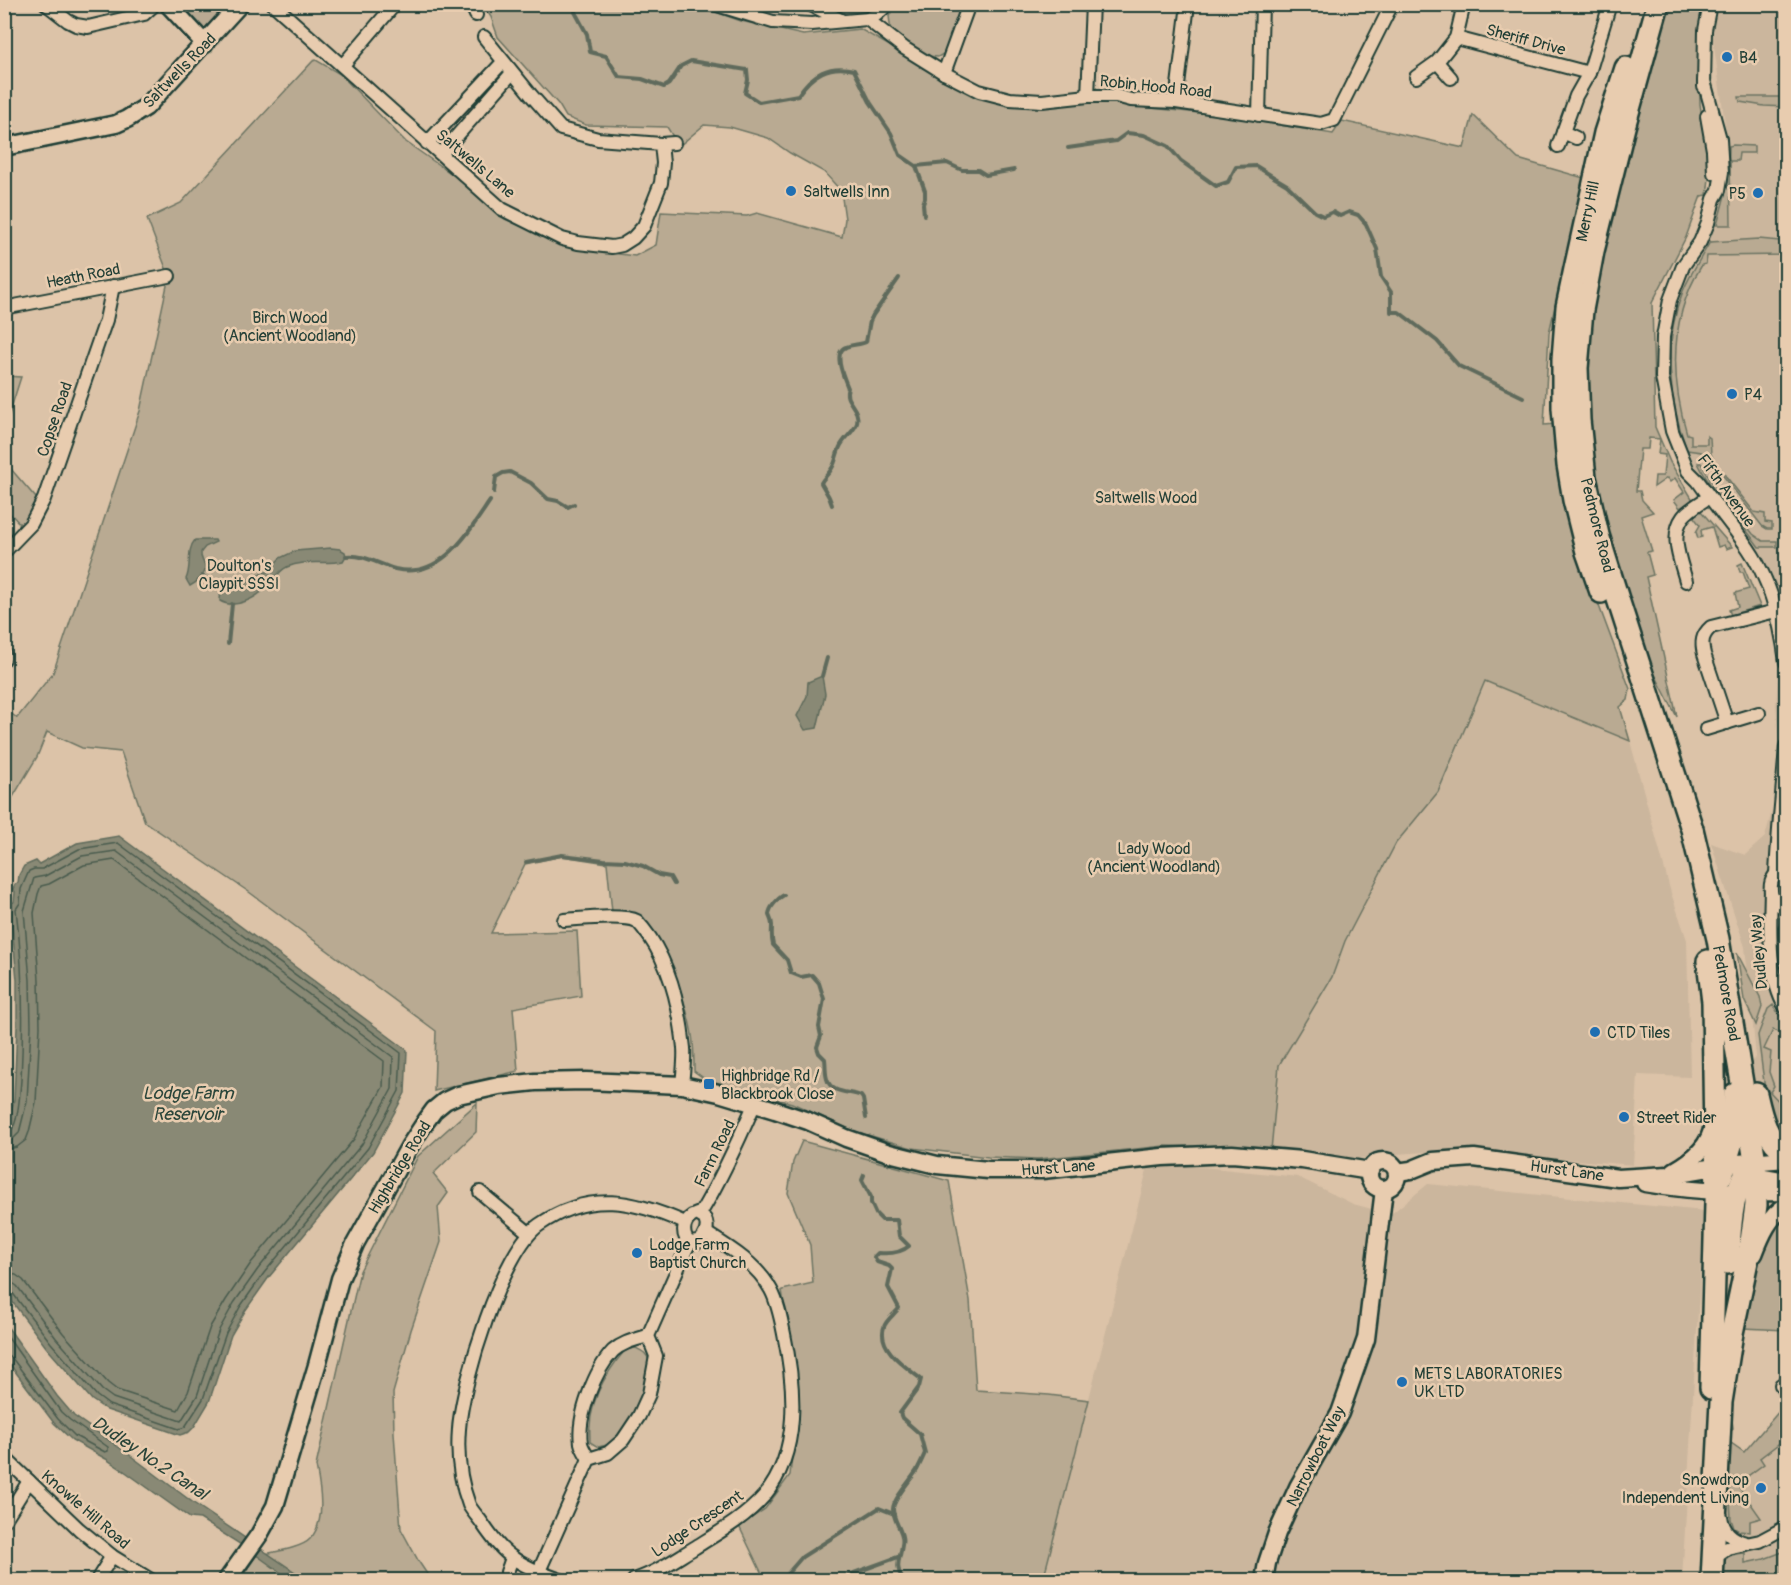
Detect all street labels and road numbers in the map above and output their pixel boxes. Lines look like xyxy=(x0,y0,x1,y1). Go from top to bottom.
street label: Sheriff Drive xyxy=(1484,20,1568,60)
street label: Saltwells Road xyxy=(139,29,221,113)
street label: Robin Hood Road xyxy=(1099,71,1213,103)
street label: Saltwells Lane xyxy=(432,125,519,203)
street label: Merry Hill xyxy=(1572,179,1604,243)
street label: Heath Road xyxy=(45,259,122,293)
street label: Copse Road xyxy=(33,379,77,459)
street label: Fifth Avenue xyxy=(1693,450,1759,531)
street label: Pedmore Road xyxy=(1576,476,1618,575)
street label: Dudley Way xyxy=(1746,913,1772,990)
street label: Pedmore Road xyxy=(1708,944,1744,1043)
street label: Farm Road xyxy=(690,1116,740,1190)
street label: Highbridge Road xyxy=(364,1117,436,1218)
street label: Hurst Lane xyxy=(1021,1155,1096,1181)
street label: Hurst Lane xyxy=(1529,1156,1605,1186)
street label: Narrowboat Way xyxy=(1282,1403,1350,1510)
street label: Knowle Hill Road xyxy=(37,1466,134,1554)
street label: Lodge Crescent xyxy=(648,1486,748,1562)

